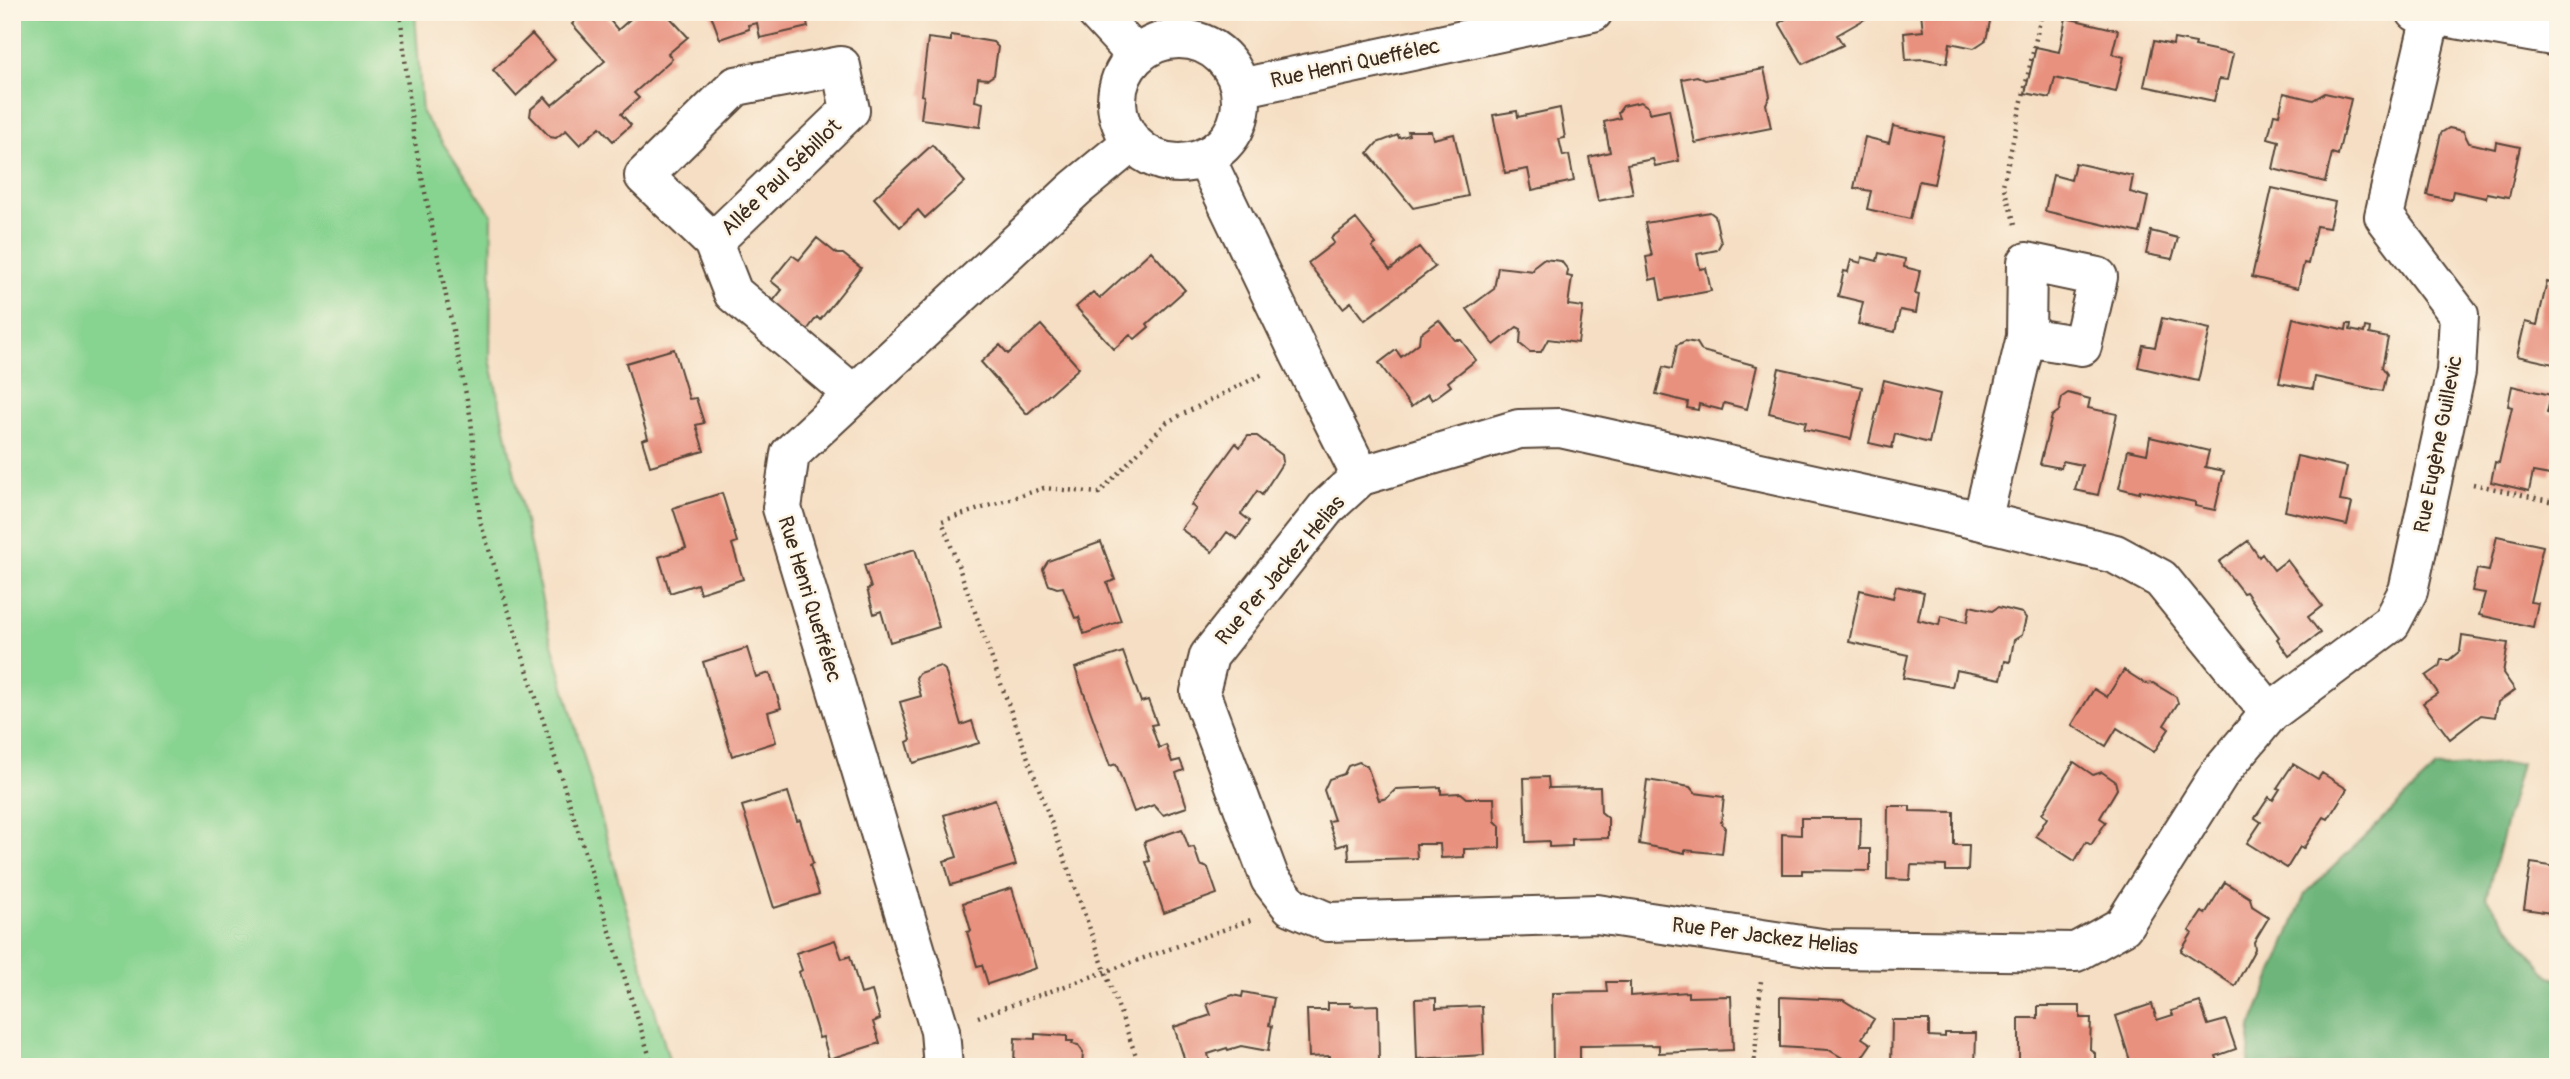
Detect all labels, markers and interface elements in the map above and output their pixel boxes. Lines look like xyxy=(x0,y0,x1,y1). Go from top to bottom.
street label: Rue Henri Queffélec xyxy=(1268,32,1442,95)
street label: Allée Paul Sébillot xyxy=(715,113,848,242)
street label: Rue Eugène Guillevic xyxy=(2408,353,2469,535)
street label: Rue Per Jackez Helias xyxy=(1210,489,1351,651)
street label: Rue Henri Queffélec xyxy=(771,513,848,686)
street label: Rue Per Jackez Helias xyxy=(1670,912,1860,961)

